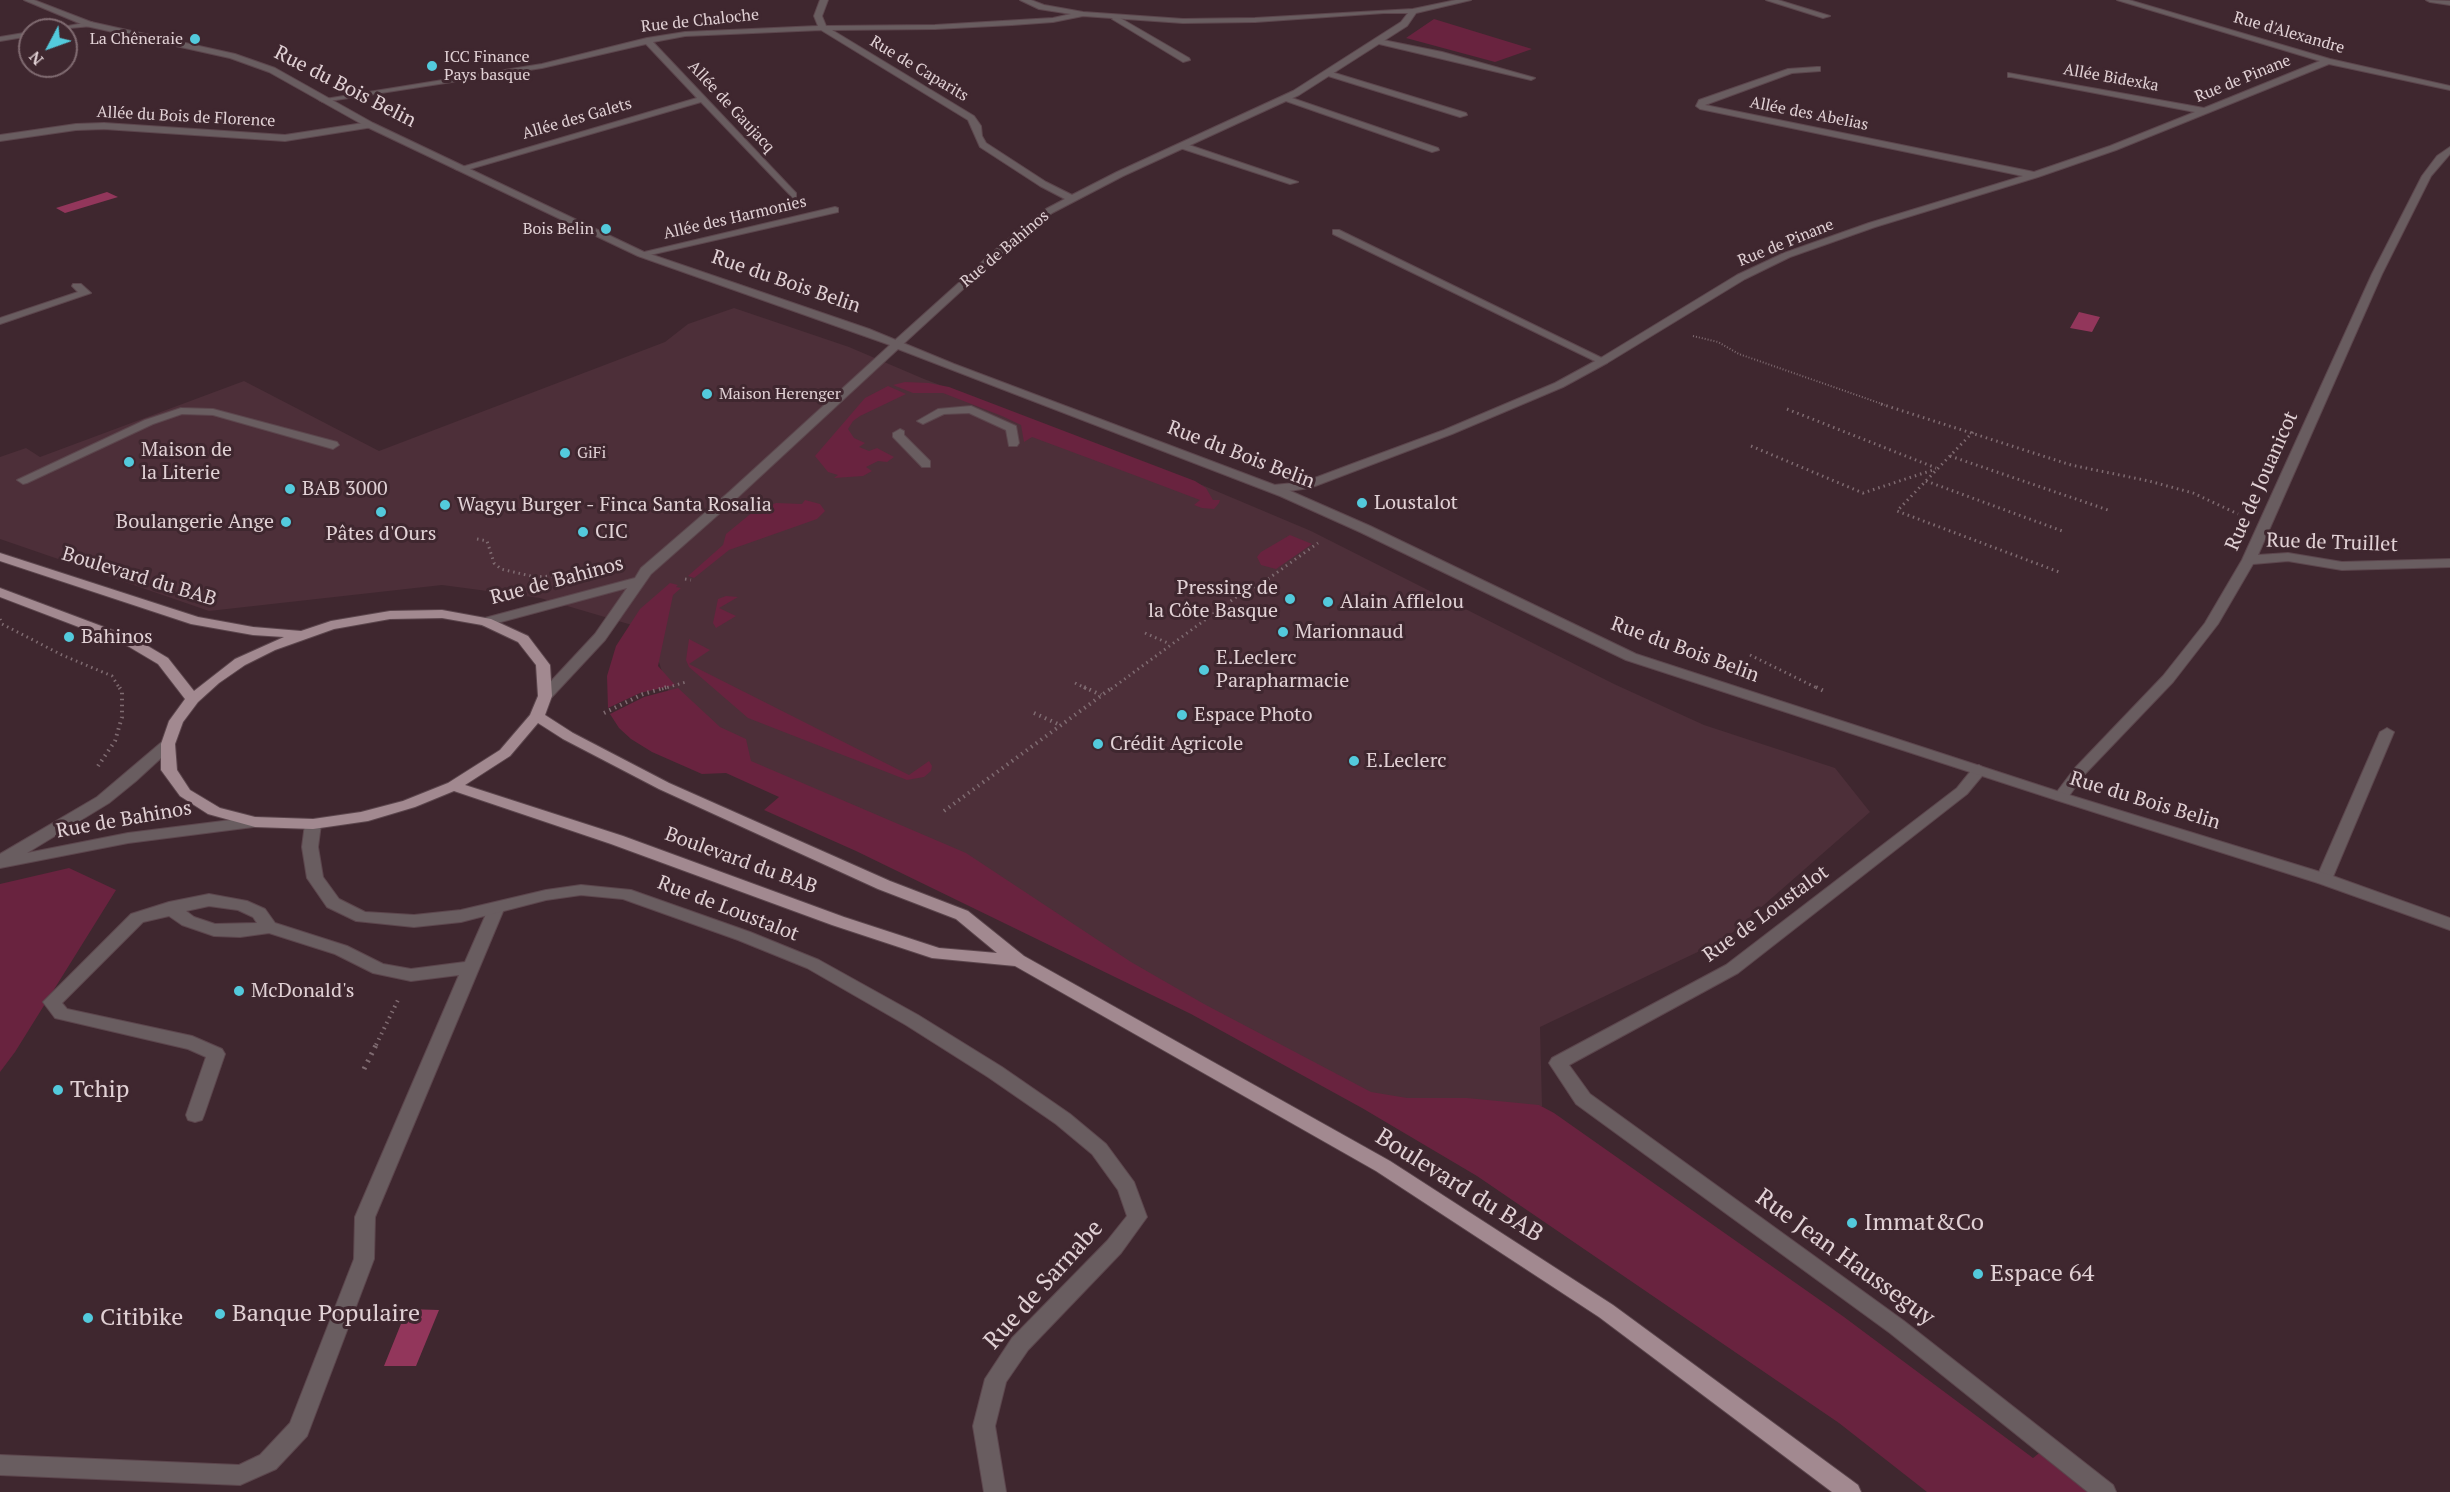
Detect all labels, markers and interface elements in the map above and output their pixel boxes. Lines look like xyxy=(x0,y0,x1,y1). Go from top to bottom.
street label: Rue de Chaloche xyxy=(640,5,760,37)
street label: Rue d'Alexandre xyxy=(2231,8,2347,58)
north arrow xyxy=(18,18,78,78)
place label: La Chêneraie xyxy=(90,29,183,49)
marker: La Chêneraie xyxy=(188,32,202,46)
street label: Rue de Caparits xyxy=(866,32,972,106)
street label: Rue du Bois Belin xyxy=(270,41,420,133)
text: N xyxy=(24,47,48,70)
place label: ICC Finance Pays basque xyxy=(444,47,530,85)
street label: Rue de Pinane xyxy=(2192,51,2294,107)
street label: Allée de Gaujacq xyxy=(684,57,778,157)
marker: ICC Finance Pays basque xyxy=(425,59,439,73)
street label: Allée Bidexka xyxy=(2062,60,2160,96)
street label: Allée des Abelias xyxy=(1748,93,1870,135)
street label: Allée des Galets xyxy=(520,94,634,144)
street label: Allée du Bois de Florence xyxy=(96,103,276,131)
street label: Allée des Harmonies xyxy=(662,192,808,244)
street label: Rue de Bahinos xyxy=(957,206,1053,292)
street label: Rue de Pinane xyxy=(1735,215,1837,271)
place label: Bois Belin xyxy=(523,219,594,239)
marker: Bois Belin xyxy=(599,222,613,236)
street label: Rue du Bois Belin xyxy=(708,245,864,319)
place label: Maison Herenger xyxy=(719,384,841,404)
marker: Maison Herenger xyxy=(700,387,714,401)
street label: Rue de Jouanicot xyxy=(2221,408,2303,554)
street label: Rue du Bois Belin xyxy=(1164,416,1318,494)
place label: Maison de la Literie xyxy=(141,438,232,485)
place label: GiFi xyxy=(577,443,606,463)
marker: GiFi xyxy=(558,446,572,460)
marker: Maison de la Literie xyxy=(122,455,136,469)
place label: BAB 3000 xyxy=(302,477,388,501)
marker: BAB 3000 xyxy=(283,482,297,496)
place label: Loustalot xyxy=(1374,491,1458,515)
place label: Wagyu Burger - Finca Santa Rosalia xyxy=(457,493,772,517)
marker: Loustalot xyxy=(1355,496,1369,510)
marker: Wagyu Burger - Finca Santa Rosalia xyxy=(438,498,452,512)
marker: Pâtes d'Ours xyxy=(374,505,388,519)
place label: Boulangerie Ange xyxy=(116,510,274,534)
marker: Boulangerie Ange xyxy=(279,515,293,529)
place label: CIC xyxy=(595,520,628,544)
place label: Pâtes d'Ours xyxy=(326,522,436,546)
marker: CIC xyxy=(576,525,590,539)
street label: Rue de Truillet xyxy=(2266,529,2398,557)
street label: Boulevard du BAB xyxy=(59,542,219,612)
street label: Rue de Bahinos xyxy=(488,552,626,610)
place label: Pressing de la Côte Basque xyxy=(1148,576,1278,623)
place label: Alain Afflelou xyxy=(1340,590,1464,614)
marker: Pressing de la Côte Basque xyxy=(1283,592,1297,606)
marker: Alain Afflelou xyxy=(1321,595,1335,609)
street label: Rue du Bois Belin xyxy=(1608,612,1762,688)
place label: Marionnaud xyxy=(1295,620,1404,644)
place label: Bahinos xyxy=(81,625,153,649)
marker: Marionnaud xyxy=(1276,625,1290,639)
marker: Bahinos xyxy=(62,630,76,644)
place label: E.Leclerc Parapharmacie xyxy=(1216,646,1349,693)
marker: E.Leclerc Parapharmacie xyxy=(1197,663,1211,677)
place label: Espace Photo xyxy=(1194,703,1313,727)
marker: Espace Photo xyxy=(1175,708,1189,722)
place label: Crédit Agricole xyxy=(1110,732,1243,756)
marker: Crédit Agricole xyxy=(1091,737,1105,751)
place label: E.Leclerc xyxy=(1366,749,1447,773)
marker: E.Leclerc xyxy=(1347,754,1361,768)
street label: Rue du Bois Belin xyxy=(2067,767,2223,835)
street label: Rue de Bahinos xyxy=(54,796,194,844)
street label: Boulevard du BAB xyxy=(662,822,820,900)
street label: Rue de Loustalot xyxy=(1699,860,1833,968)
street label: Rue de Loustalot xyxy=(654,871,802,947)
place label: McDonald's xyxy=(251,979,354,1003)
marker: McDonald's xyxy=(232,984,246,998)
place label: Tchip xyxy=(70,1076,129,1104)
marker: Tchip xyxy=(51,1083,65,1097)
street label: Boulevard du BAB xyxy=(1370,1123,1548,1249)
street label: Rue Jean Hausseguy xyxy=(1750,1183,1940,1333)
place label: Immat&Co xyxy=(1864,1209,1984,1237)
street label: Rue de Sarnabe xyxy=(978,1214,1110,1356)
marker: Immat&Co xyxy=(1845,1216,1859,1230)
place label: Espace 64 xyxy=(1990,1260,2094,1288)
marker: Espace 64 xyxy=(1971,1267,1985,1281)
place label: Banque Populaire xyxy=(232,1300,420,1328)
place label: Citibike xyxy=(100,1304,183,1332)
marker: Banque Populaire xyxy=(213,1307,227,1321)
marker: Citibike xyxy=(81,1311,95,1325)

